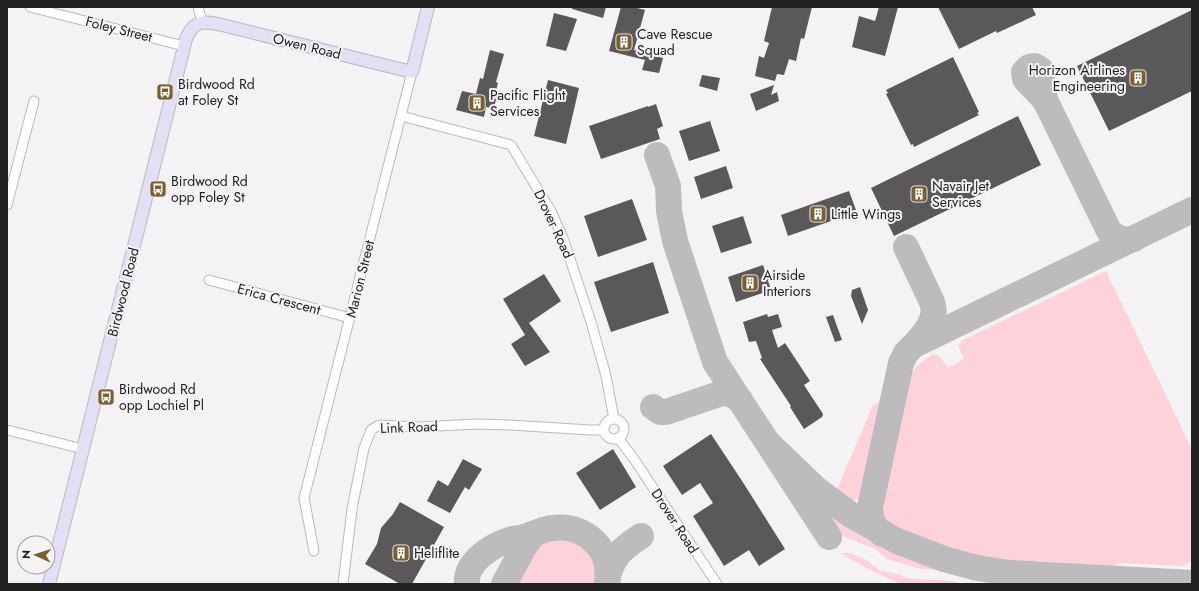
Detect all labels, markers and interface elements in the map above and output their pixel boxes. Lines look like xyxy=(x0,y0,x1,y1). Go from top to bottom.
street label: Foley Street xyxy=(83,11,155,47)
place label: Cave Rescue Squad xyxy=(637,24,713,60)
street label: Owen Road xyxy=(271,28,343,64)
building icon: Cave Rescue Squad xyxy=(614,32,634,52)
place label: Horizon Airlines Engineering xyxy=(1029,60,1125,96)
building icon: Horizon Airlines Engineering xyxy=(1128,68,1148,88)
place label: Birdwood Rd at Foley St xyxy=(178,74,255,110)
bus stop icon: Birdwood Rd at Foley St xyxy=(155,82,175,102)
place label: Pacific Flight Services xyxy=(490,85,566,121)
building icon: Pacific Flight Services xyxy=(467,93,487,113)
place label: Birdwood Rd opp Foley St xyxy=(171,171,248,207)
place label: Navair Jet Services xyxy=(932,176,990,212)
bus stop icon: Birdwood Rd opp Foley St xyxy=(148,179,168,199)
building icon: Navair Jet Services xyxy=(909,184,929,204)
street label: Drover Road xyxy=(529,186,579,262)
building icon: Little Wings xyxy=(808,204,828,224)
place label: Little Wings xyxy=(831,204,901,224)
street label: Marion Street xyxy=(341,238,379,320)
street label: Birdwood Road xyxy=(102,245,144,339)
place label: Airside Interiors xyxy=(763,265,811,301)
building icon: Airside Interiors xyxy=(740,273,760,293)
street label: Erica Crescent xyxy=(235,278,323,320)
place label: Birdwood Rd opp Lochiel Pl xyxy=(119,379,204,415)
bus stop icon: Birdwood Rd opp Lochiel Pl xyxy=(96,387,116,407)
street label: Link Road xyxy=(380,416,438,438)
street label: Drover Road xyxy=(646,485,704,557)
north arrow xyxy=(16,535,56,575)
building icon: Heliflite xyxy=(391,543,411,563)
place label: Heliflite xyxy=(414,543,460,563)
text: N xyxy=(18,550,34,559)

